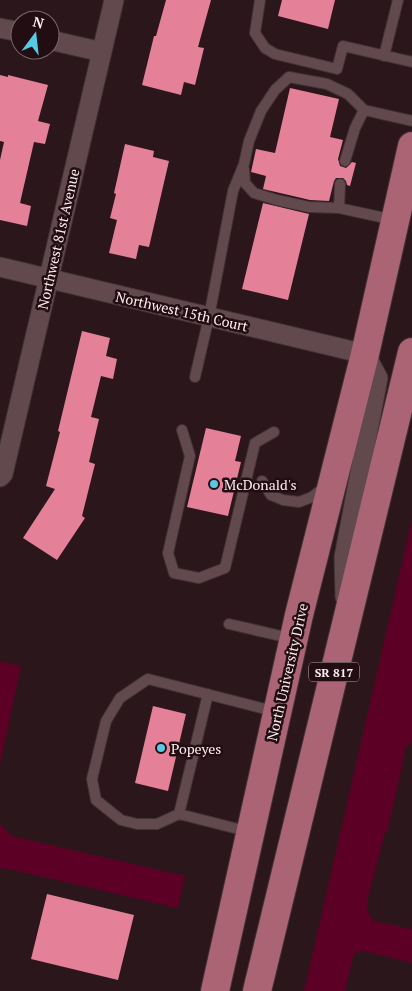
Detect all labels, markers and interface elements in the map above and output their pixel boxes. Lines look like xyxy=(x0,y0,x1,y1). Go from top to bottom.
north arrow xyxy=(10,10,60,60)
text: N xyxy=(31,11,46,33)
street label: Northwest 81st Avenue xyxy=(33,167,83,311)
street label: Northwest 15th Court xyxy=(114,287,251,336)
place label: McDonald's xyxy=(224,475,296,494)
marker: McDonald's xyxy=(208,478,220,490)
street label: North University Drive xyxy=(262,601,312,743)
road number: SR 817 xyxy=(309,662,359,682)
place label: Popeyes xyxy=(171,739,221,758)
marker: Popeyes xyxy=(155,742,167,754)

